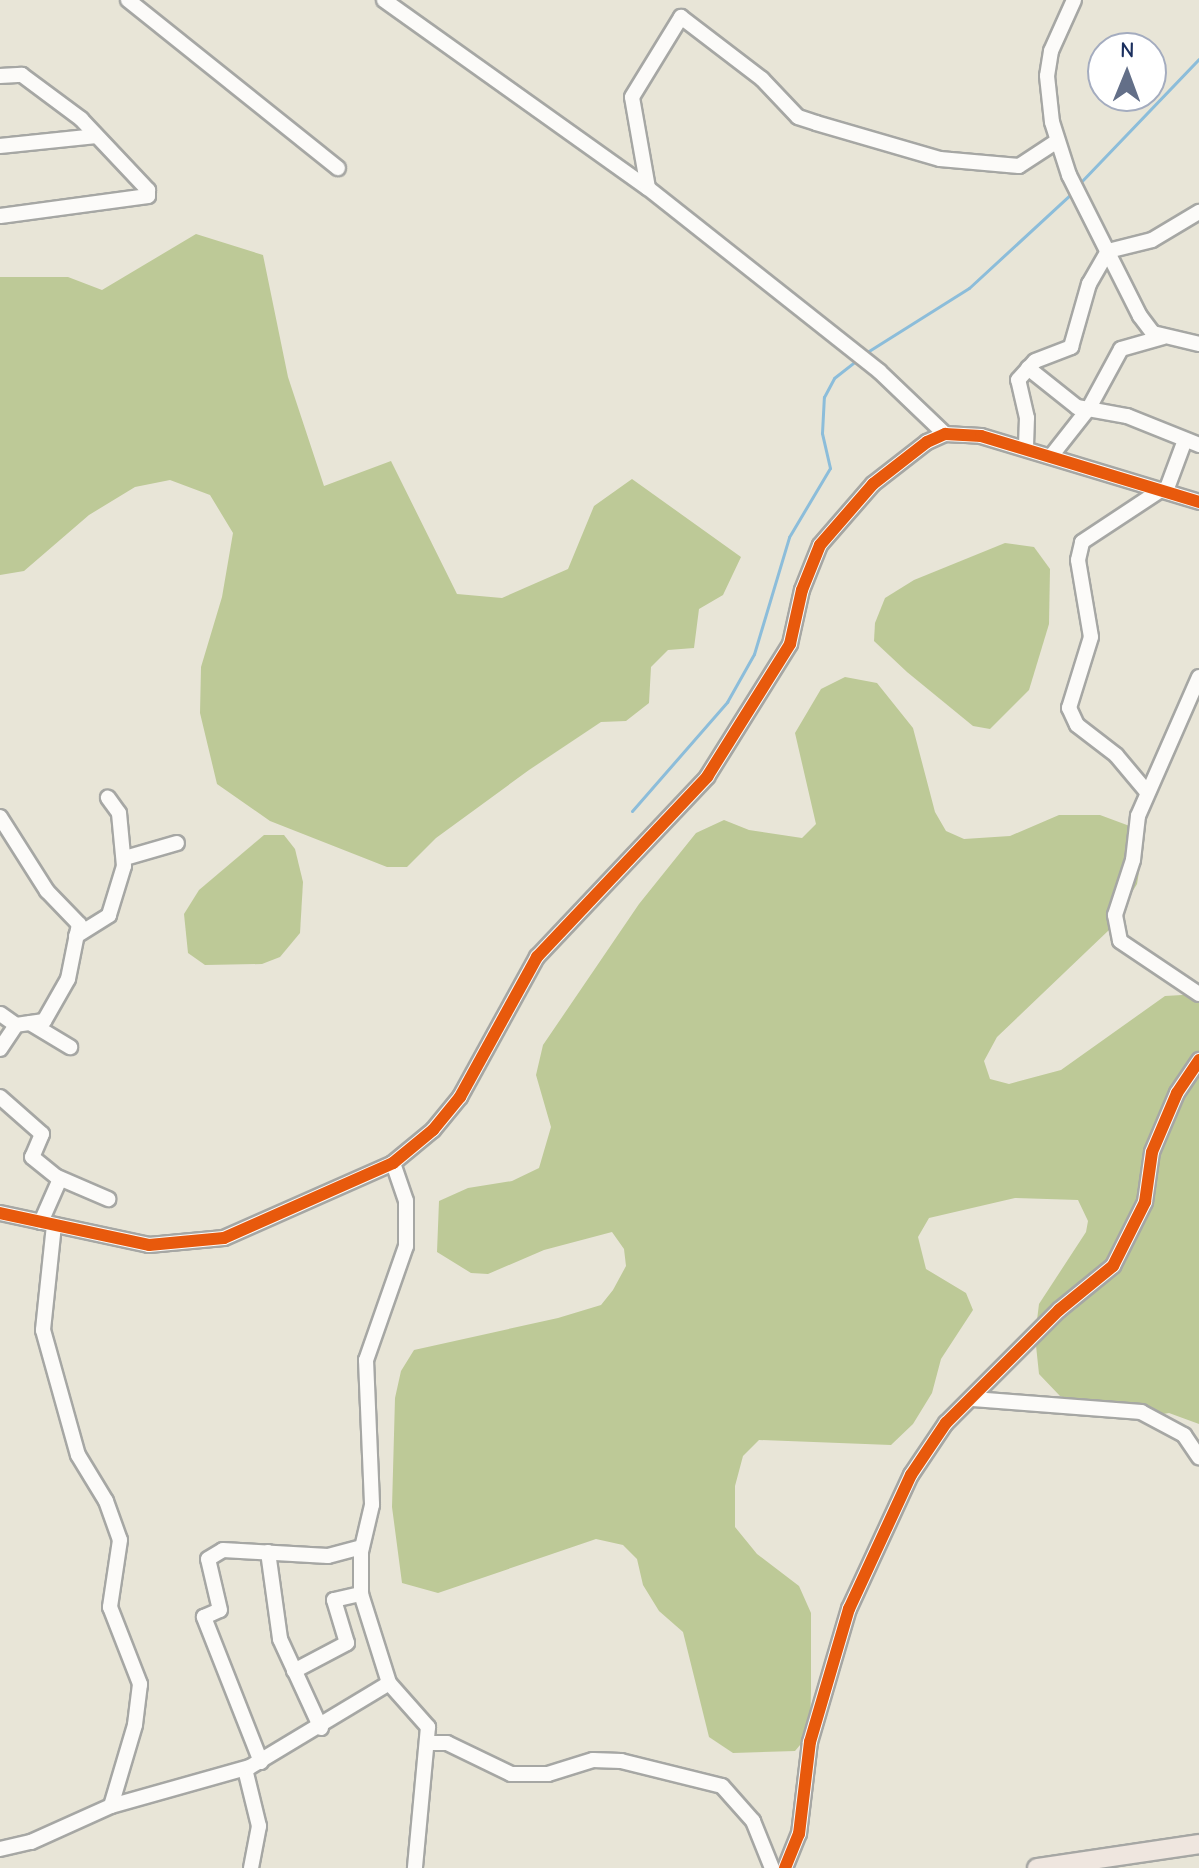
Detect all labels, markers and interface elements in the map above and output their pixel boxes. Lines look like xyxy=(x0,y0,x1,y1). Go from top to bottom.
north arrow xyxy=(1087,32,1167,112)
text: N xyxy=(1120,37,1135,63)

